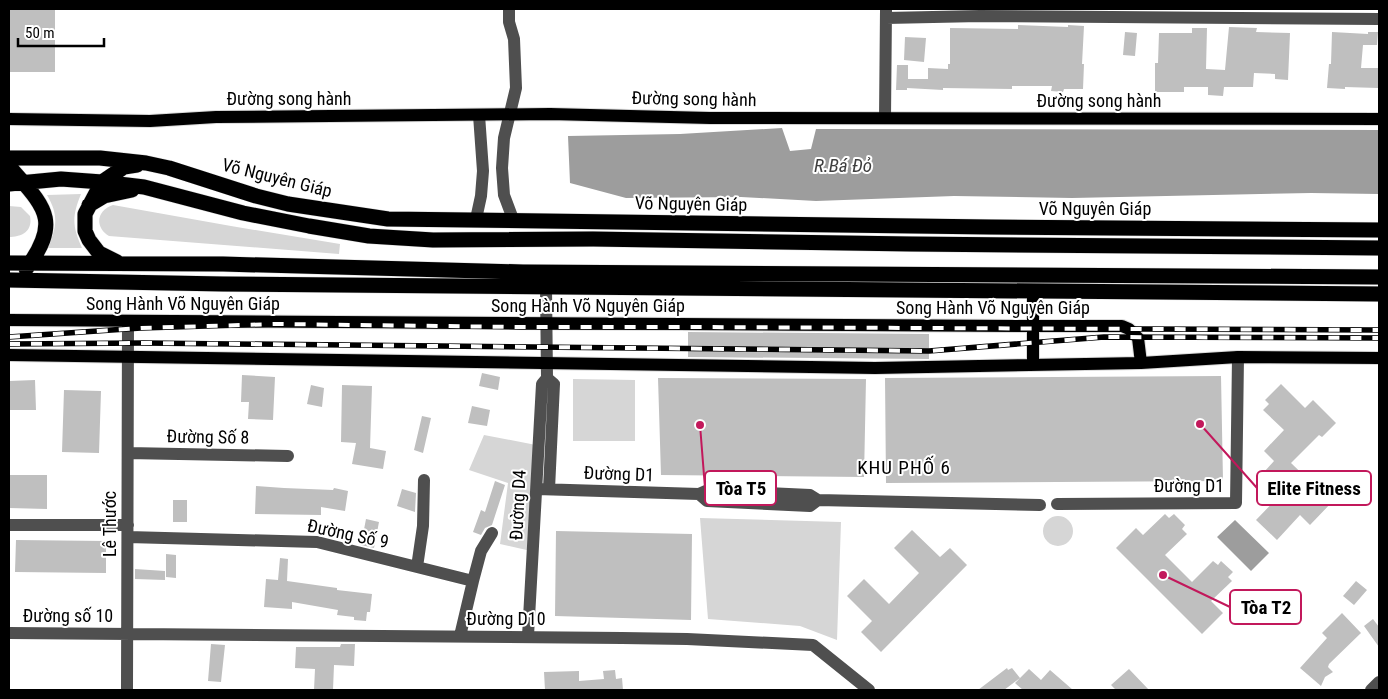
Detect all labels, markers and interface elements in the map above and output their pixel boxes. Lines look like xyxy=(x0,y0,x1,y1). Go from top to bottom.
scale bar xyxy=(18,15,104,47)
text: 50 m xyxy=(25,24,55,42)
street label: Đường song hành xyxy=(631,87,757,110)
street label: Đường song hành xyxy=(227,88,351,109)
street label: Đường song hành xyxy=(1037,90,1161,111)
street label: Võ Nguyên Giáp xyxy=(220,154,334,201)
water label: R.Bá Đỏ xyxy=(814,154,872,177)
street label: Võ Nguyên Giáp xyxy=(635,192,748,215)
street label: Võ Nguyên Giáp xyxy=(1039,198,1151,219)
street label: Song Hành Võ Nguyên Giáp xyxy=(86,293,280,314)
street label: Song Hành Võ Nguyên Giáp xyxy=(491,295,685,316)
street label: Song Hành Võ Nguyên Giáp xyxy=(896,297,1090,318)
street label: Đường Số 8 xyxy=(167,425,249,448)
district label: KHU PHỐ 6 xyxy=(857,455,951,479)
street label: Đường D1 xyxy=(583,462,655,485)
street label: Đường D4 xyxy=(505,469,530,541)
callout: Tòa T5 xyxy=(705,471,776,505)
callout: Elite Fitness xyxy=(1257,471,1371,505)
street label: Đường D1 xyxy=(1154,475,1224,496)
text: Tòa T5 xyxy=(716,477,766,500)
text: Elite Fitness xyxy=(1267,477,1361,500)
street label: Lê Thước xyxy=(99,491,120,557)
street label: Đường Số 9 xyxy=(306,515,391,552)
callout: Tòa T2 xyxy=(1230,590,1301,624)
text: Tòa T2 xyxy=(1241,596,1291,619)
street label: Đường số 10 xyxy=(23,605,113,626)
street label: Đường D10 xyxy=(466,608,546,629)

